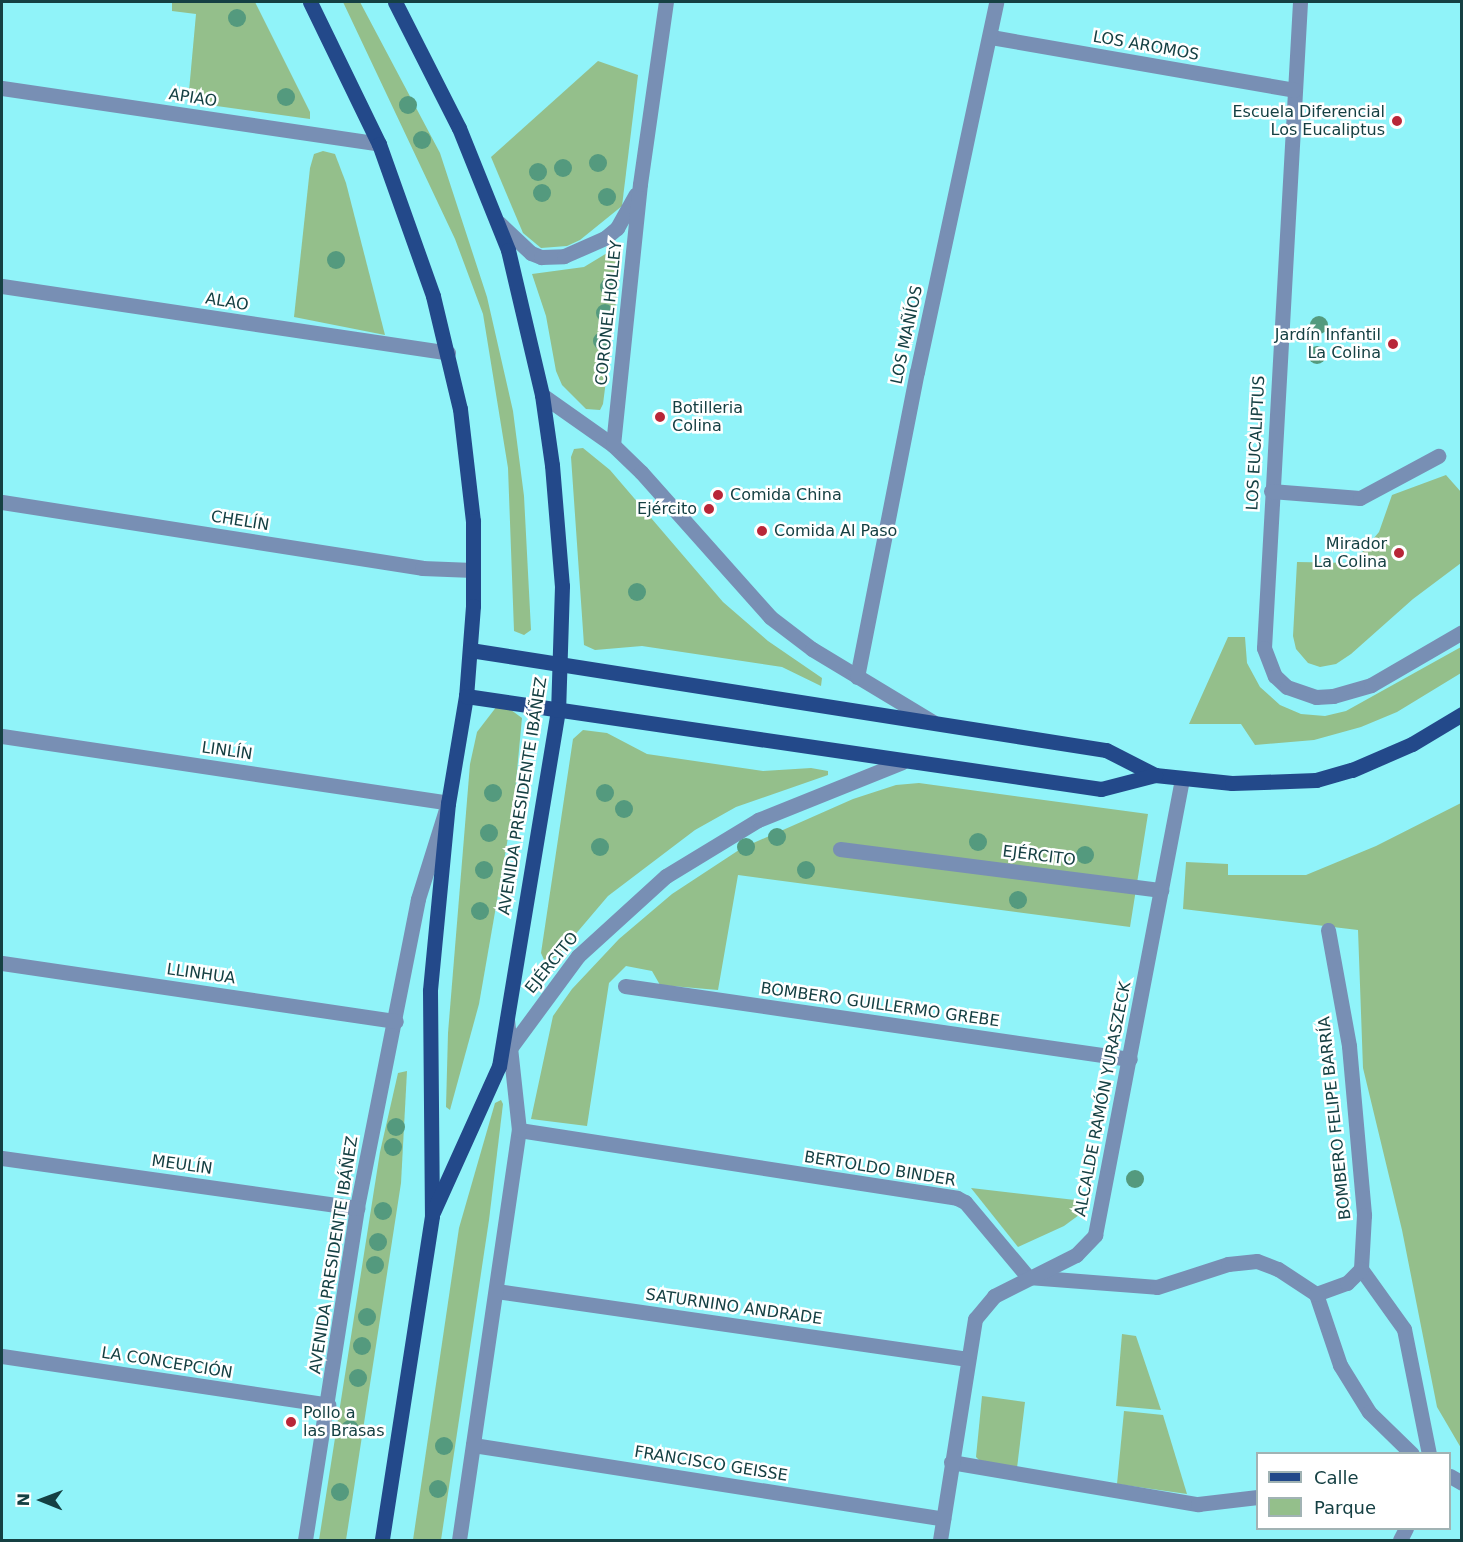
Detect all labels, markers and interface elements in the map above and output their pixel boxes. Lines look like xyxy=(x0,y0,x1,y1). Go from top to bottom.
street label: LOS AROMOS xyxy=(1091,27,1201,65)
street label: APIAO xyxy=(168,85,218,111)
place label: Escuela Diferencial Los Eucaliptus xyxy=(1232,102,1385,140)
marker: Escuela Diferencial Los Eucaliptus xyxy=(1390,114,1404,128)
street label: CORONEL HOLLEY xyxy=(592,239,626,387)
street label: LOS MAÑÍOS xyxy=(887,284,927,386)
street label: ALAO xyxy=(204,289,250,315)
place label: Jardín Infantil La Colina xyxy=(1275,325,1381,363)
marker: Jardín Infantil La Colina xyxy=(1386,337,1400,351)
street label: LOS EUCALIPTUS xyxy=(1243,375,1269,511)
place label: Botilleria Colina xyxy=(672,398,743,436)
marker: Botilleria Colina xyxy=(653,410,667,424)
place label: Comida China xyxy=(730,485,842,505)
marker: Comida China xyxy=(711,488,725,502)
place label: Ejército xyxy=(637,499,697,519)
marker: Ejército xyxy=(702,502,716,516)
street label: CHELÍN xyxy=(209,507,271,535)
place label: Comida Al Paso xyxy=(774,521,897,541)
marker: Comida Al Paso xyxy=(755,524,769,538)
place label: Mirador La Colina xyxy=(1313,534,1387,572)
marker: Mirador La Colina xyxy=(1392,546,1406,560)
street label: AVENIDA PRESIDENTE IBÁÑEZ xyxy=(495,676,551,916)
street label: LINLÍN xyxy=(200,738,254,764)
street label: EJÉRCITO xyxy=(1001,842,1077,870)
street label: EJÉRCITO xyxy=(521,928,583,998)
street label: LLINHUA xyxy=(165,960,237,988)
street label: BOMBERO GUILLERMO GREBE xyxy=(759,979,1001,1031)
street label: ALCALDE RAMÓN YURASZECK xyxy=(1071,980,1135,1218)
street label: BOMBERO FELIPE BARRÍA xyxy=(1315,1015,1355,1221)
street label: AVENIDA PRESIDENTE IBÁÑEZ xyxy=(306,1135,362,1375)
street label: BERTOLDO BINDER xyxy=(803,1148,957,1190)
street label: MEULÍN xyxy=(150,1151,214,1179)
street label: SATURNINO ANDRADE xyxy=(644,1285,824,1329)
street label: LA CONCEPCIÓN xyxy=(100,1343,234,1383)
place label: Pollo a las Brasas xyxy=(303,1403,385,1441)
marker: Pollo a las Brasas xyxy=(284,1415,298,1429)
street label: FRANCISCO GEISSE xyxy=(633,1442,789,1486)
legend xyxy=(1256,1452,1451,1530)
text: Calle xyxy=(1314,1467,1359,1488)
north arrow xyxy=(12,1470,72,1530)
text: N xyxy=(14,1493,33,1507)
text: Parque xyxy=(1314,1497,1376,1518)

